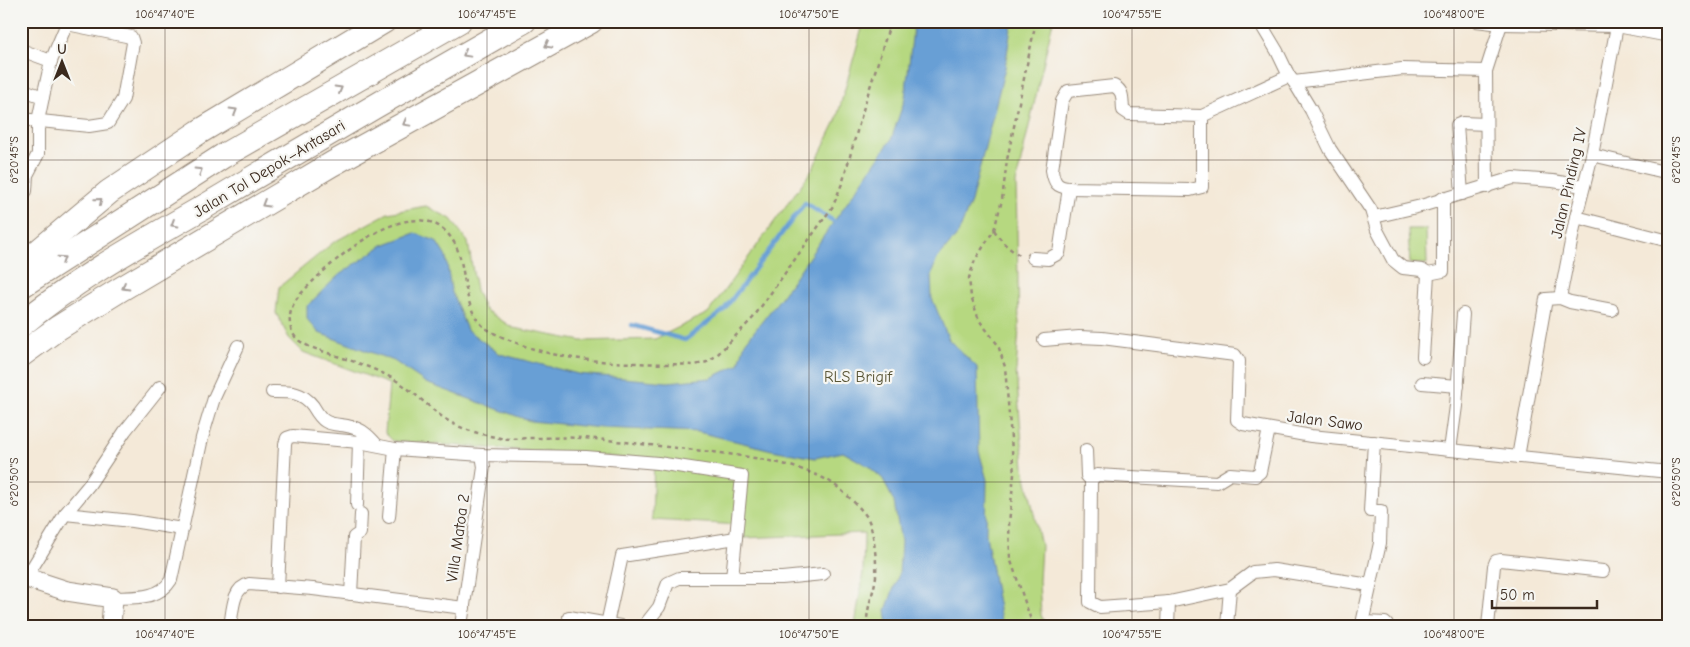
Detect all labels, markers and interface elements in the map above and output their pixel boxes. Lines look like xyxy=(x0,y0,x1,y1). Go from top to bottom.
text: 106°47'40"E xyxy=(135,7,195,21)
text: 106°47'45"E xyxy=(458,7,516,21)
text: 106°47'50"E xyxy=(779,7,839,21)
text: 106°47'55"E xyxy=(1103,7,1161,21)
text: 106°48'00"E xyxy=(1423,7,1485,21)
north arrow xyxy=(38,38,88,88)
one-way arrow xyxy=(544,39,553,49)
text: U xyxy=(57,41,67,58)
one-way arrow xyxy=(462,47,471,57)
one-way arrow xyxy=(334,86,343,96)
one-way arrow xyxy=(228,107,237,117)
street label: Jalan Tol Depok–Antasari xyxy=(191,116,349,221)
one-way arrow xyxy=(402,117,411,127)
street label: Jalan Pinding IV xyxy=(1548,126,1591,240)
text: 6°20'45"S xyxy=(7,136,21,184)
text: 6°20'45"S xyxy=(1669,136,1683,184)
one-way arrow xyxy=(193,168,202,178)
one-way arrow xyxy=(261,197,270,207)
one-way arrow xyxy=(93,198,102,207)
one-way arrow xyxy=(171,218,180,228)
one-way arrow xyxy=(56,256,66,265)
one-way arrow xyxy=(121,280,130,290)
park label: RLS Brigif xyxy=(824,368,894,386)
street label: Jalan Sawo xyxy=(1286,407,1364,435)
text: 6°20'50"S xyxy=(7,457,21,507)
text: 6°20'50"S xyxy=(1669,457,1683,507)
street label: Villa Matoa 2 xyxy=(443,493,473,583)
scale bar xyxy=(1492,577,1598,609)
text: 50 m xyxy=(1500,586,1535,604)
text: 106°47'40"E xyxy=(135,627,195,641)
text: 106°47'45"E xyxy=(458,627,516,641)
text: 106°47'50"E xyxy=(779,627,839,641)
text: 106°47'55"E xyxy=(1103,627,1161,641)
text: 106°48'00"E xyxy=(1423,627,1485,641)

